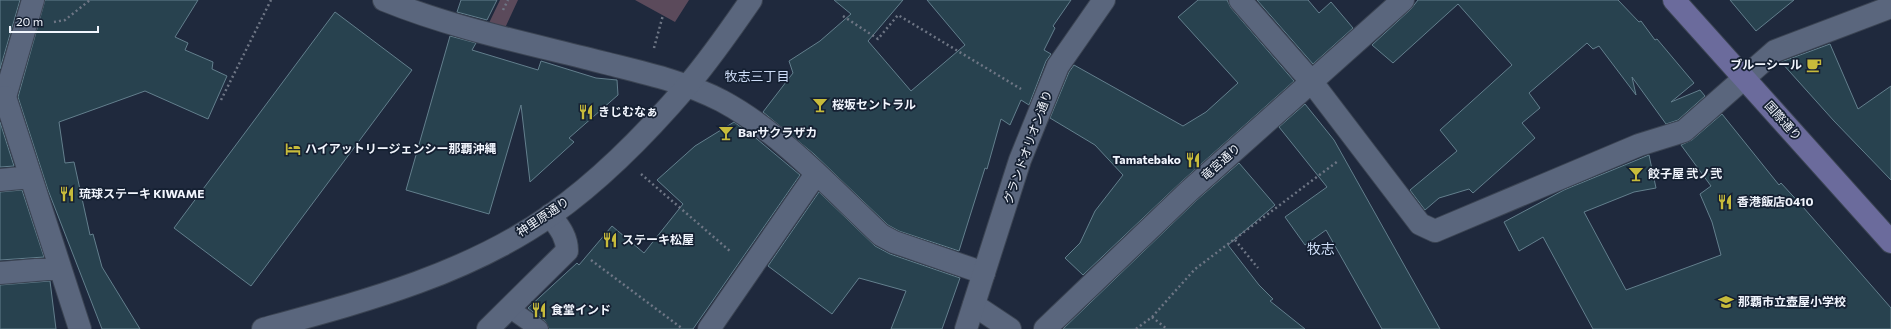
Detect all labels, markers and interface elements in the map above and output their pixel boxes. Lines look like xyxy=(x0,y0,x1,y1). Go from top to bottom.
scale bar xyxy=(10,8,98,34)
text: 20 m xyxy=(16,14,43,28)
cafe icon: ブルーシール xyxy=(1805,56,1823,74)
place label: ブルーシール xyxy=(1730,57,1802,71)
district label: 牧志三丁目 xyxy=(724,68,790,84)
street label: グランドオリオン通り xyxy=(1000,88,1054,205)
bar icon: 桜坂セントラル xyxy=(811,96,829,114)
place label: 桜坂セントラル xyxy=(832,97,916,111)
street label: 国際通り xyxy=(1762,98,1805,143)
restaurant icon: きじむなぁ xyxy=(577,103,595,121)
place label: きじむなぁ xyxy=(598,104,658,118)
bar icon: Barサクラザカ xyxy=(717,124,735,142)
place label: Barサクラザカ xyxy=(738,125,817,139)
hotel icon: ハイアットリージェンシー那覇沖縄 xyxy=(284,140,302,158)
street label: 竜宮通り xyxy=(1198,140,1243,183)
place label: ハイアットリージェンシー那覇沖縄 xyxy=(305,141,497,155)
restaurant icon: Tamatebako xyxy=(1184,151,1202,169)
place label: Tamatebako xyxy=(1112,152,1181,166)
bar icon: 餃子屋 弐ノ弐 xyxy=(1627,165,1645,183)
place label: 餃子屋 弐ノ弐 xyxy=(1647,166,1722,180)
restaurant icon: 琉球ステーキ KIWAME xyxy=(58,185,76,203)
place label: 琉球ステーキ KIWAME xyxy=(79,186,204,200)
restaurant icon: 香港飯店0410 xyxy=(1716,193,1734,211)
street label: 神里原通り xyxy=(514,194,571,239)
place label: 香港飯店0410 xyxy=(1737,194,1813,208)
restaurant icon: ステーキ松屋 xyxy=(601,231,619,249)
place label: ステーキ松屋 xyxy=(622,232,694,246)
district label: 牧志 xyxy=(1307,240,1335,257)
school or university icon: 那覇市立壺屋小学校 xyxy=(1717,293,1735,311)
place label: 那覇市立壺屋小学校 xyxy=(1738,294,1846,308)
restaurant icon: 食堂インド xyxy=(530,301,548,319)
place label: 食堂インド xyxy=(551,302,611,316)

